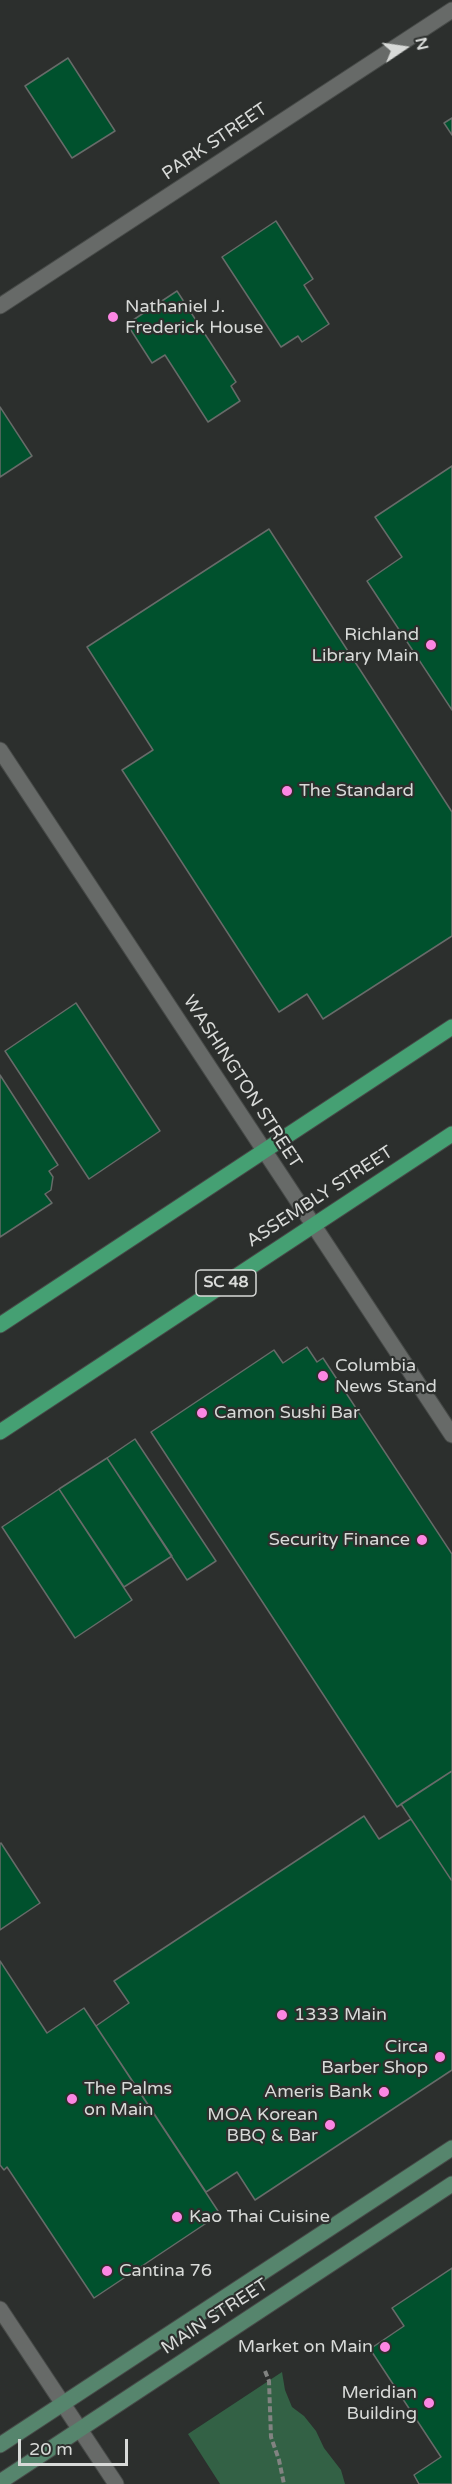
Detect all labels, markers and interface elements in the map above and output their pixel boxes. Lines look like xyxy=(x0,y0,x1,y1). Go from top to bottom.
north arrow xyxy=(374,18,434,78)
text: N xyxy=(410,35,433,52)
street label: PARK STREET xyxy=(158,99,272,185)
place label: Nathaniel J. Frederick House xyxy=(125,296,263,338)
marker: Nathaniel J. Frederick House xyxy=(106,310,120,324)
place label: Richland Library Main xyxy=(312,624,419,666)
marker: Richland Library Main xyxy=(424,638,438,652)
place label: The Standard xyxy=(299,780,414,802)
marker: The Standard xyxy=(280,784,294,798)
street label: WASHINGTON STREET xyxy=(178,991,306,1173)
street label: ASSEMBLY STREET xyxy=(243,1142,397,1252)
road number: SC 48 xyxy=(196,1270,256,1296)
place label: Columbia News Stand xyxy=(335,1355,437,1398)
marker: Columbia News Stand xyxy=(316,1369,330,1383)
place label: Camon Sushi Bar xyxy=(214,1402,360,1424)
marker: Camon Sushi Bar xyxy=(195,1406,209,1420)
place label: Security Finance xyxy=(269,1529,410,1551)
marker: Security Finance xyxy=(415,1533,429,1547)
place label: 1333 Main xyxy=(294,2004,387,2026)
marker: 1333 Main xyxy=(275,2008,289,2022)
place label: Circa Barber Shop xyxy=(321,2036,428,2078)
marker: Circa Barber Shop xyxy=(433,2050,447,2064)
place label: The Palms on Main xyxy=(84,2078,172,2120)
place label: Ameris Bank xyxy=(264,2081,372,2103)
marker: Ameris Bank xyxy=(377,2085,391,2099)
marker: The Palms on Main xyxy=(65,2092,79,2106)
place label: MOA Korean BBQ & Bar xyxy=(207,2104,318,2146)
marker: MOA Korean BBQ & Bar xyxy=(323,2118,337,2132)
place label: Kao Thai Cuisine xyxy=(189,2206,330,2228)
marker: Kao Thai Cuisine xyxy=(170,2210,184,2224)
place label: Cantina 76 xyxy=(119,2260,212,2282)
marker: Cantina 76 xyxy=(100,2264,114,2278)
street label: MAIN STREET xyxy=(157,2274,273,2360)
place label: Market on Main xyxy=(238,2336,373,2358)
marker: Market on Main xyxy=(378,2340,392,2354)
place label: Meridian Building xyxy=(341,2382,417,2424)
marker: Meridian Building xyxy=(422,2396,436,2410)
scale bar xyxy=(21,2427,130,2465)
text: 20 m xyxy=(29,2438,73,2460)

